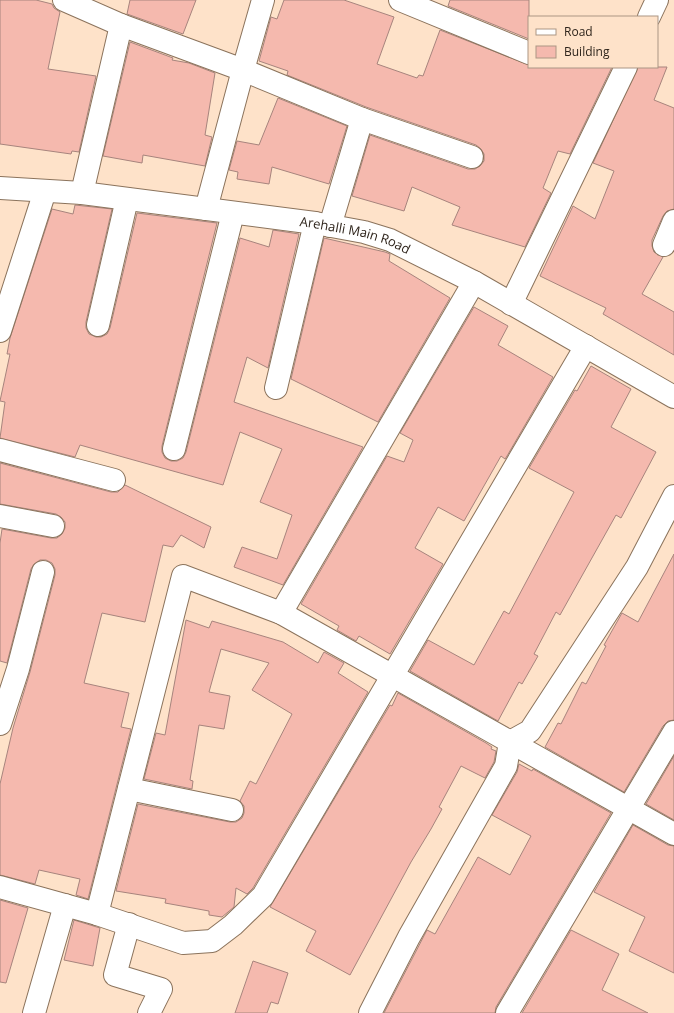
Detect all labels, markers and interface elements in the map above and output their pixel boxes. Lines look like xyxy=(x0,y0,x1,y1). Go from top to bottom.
legend xyxy=(528,16,658,68)
text: Road xyxy=(564,23,593,40)
text: Building xyxy=(564,43,610,60)
street label: Arehalli Main Road xyxy=(299,212,414,258)

